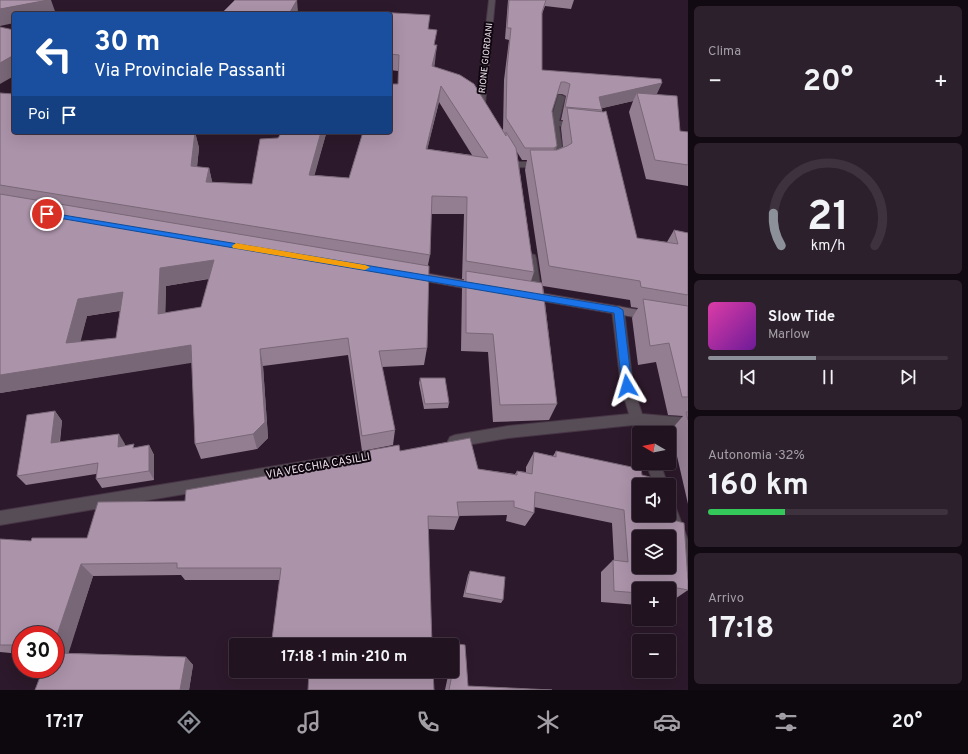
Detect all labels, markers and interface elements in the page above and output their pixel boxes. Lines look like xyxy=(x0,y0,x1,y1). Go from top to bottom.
street label: RIONE GIORDANI xyxy=(477,22,495,94)
text: 30 m xyxy=(94,25,160,61)
icon: left xyxy=(28,28,80,80)
text: Clima xyxy=(708,44,741,60)
text: Via Provinciale Passanti xyxy=(94,60,285,83)
text: 20° xyxy=(803,64,853,101)
text: − xyxy=(708,69,722,96)
text: + xyxy=(934,69,948,96)
icon: arrive xyxy=(58,104,80,126)
text: Poi xyxy=(28,106,50,125)
text: 21 xyxy=(807,192,849,245)
pin xyxy=(30,197,64,231)
icon: arrive xyxy=(36,203,58,225)
text: km/h xyxy=(811,237,845,255)
text: Slow Tide xyxy=(768,308,835,327)
text: Marlow xyxy=(768,327,810,343)
position arrow xyxy=(606,365,648,407)
icon: previous xyxy=(737,366,759,388)
icon: pause xyxy=(817,366,839,388)
icon: next xyxy=(897,366,919,388)
north arrow xyxy=(632,426,676,470)
map controls xyxy=(632,426,676,678)
text: Autonomia · 32% xyxy=(708,448,805,464)
street label: VIA VECCHIA CASILLI xyxy=(265,450,371,482)
text: 160 km xyxy=(708,468,809,505)
button: sound xyxy=(632,478,676,522)
button: layers xyxy=(632,530,676,574)
button: + xyxy=(632,582,676,626)
text: Arrivo xyxy=(708,591,744,607)
text: 17:18 xyxy=(708,611,774,648)
speed limit sign: 30 xyxy=(12,626,64,678)
button: − xyxy=(632,634,676,678)
text: 17:18 · 1 min · 210 m xyxy=(281,648,407,667)
icon: directions xyxy=(175,708,203,736)
icon: music xyxy=(295,708,323,736)
icon: phone xyxy=(414,708,442,736)
icon: climate xyxy=(534,708,562,736)
icon: car xyxy=(653,708,681,736)
icon: filters xyxy=(772,708,800,736)
text: 17:17 xyxy=(46,711,84,734)
text: 20° xyxy=(892,711,922,734)

